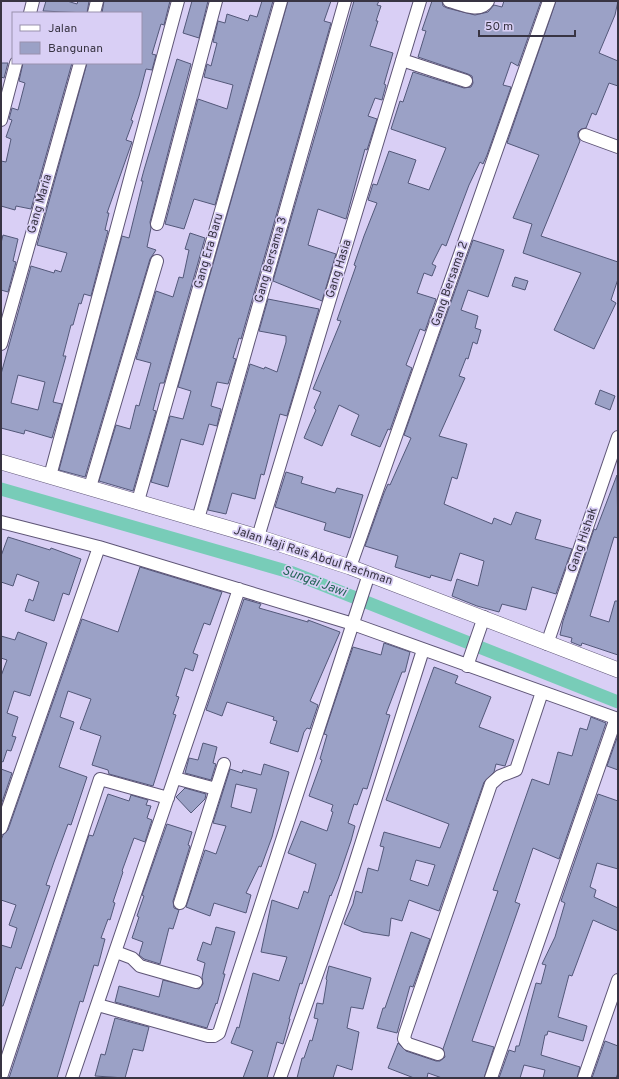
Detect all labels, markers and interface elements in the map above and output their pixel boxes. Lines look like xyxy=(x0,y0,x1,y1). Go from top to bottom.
legend xyxy=(12,12,142,64)
scale bar xyxy=(479,12,575,38)
text: 50 m xyxy=(485,19,513,35)
text: Jalan xyxy=(48,21,77,37)
text: Bangunan xyxy=(48,41,103,57)
street label: Gang Maria xyxy=(24,172,56,236)
street label: Gang Era Baru xyxy=(191,211,227,291)
street label: Gang Bersama 3 xyxy=(251,215,291,305)
street label: Gang Hasia xyxy=(322,238,356,300)
street label: Gang Bersama 2 xyxy=(428,239,472,329)
street label: Gang Hishak xyxy=(564,505,602,575)
street label: Jalan Haji Rais Abdul Rachman xyxy=(232,523,394,589)
water label: Sungai Jawi xyxy=(280,563,349,601)

